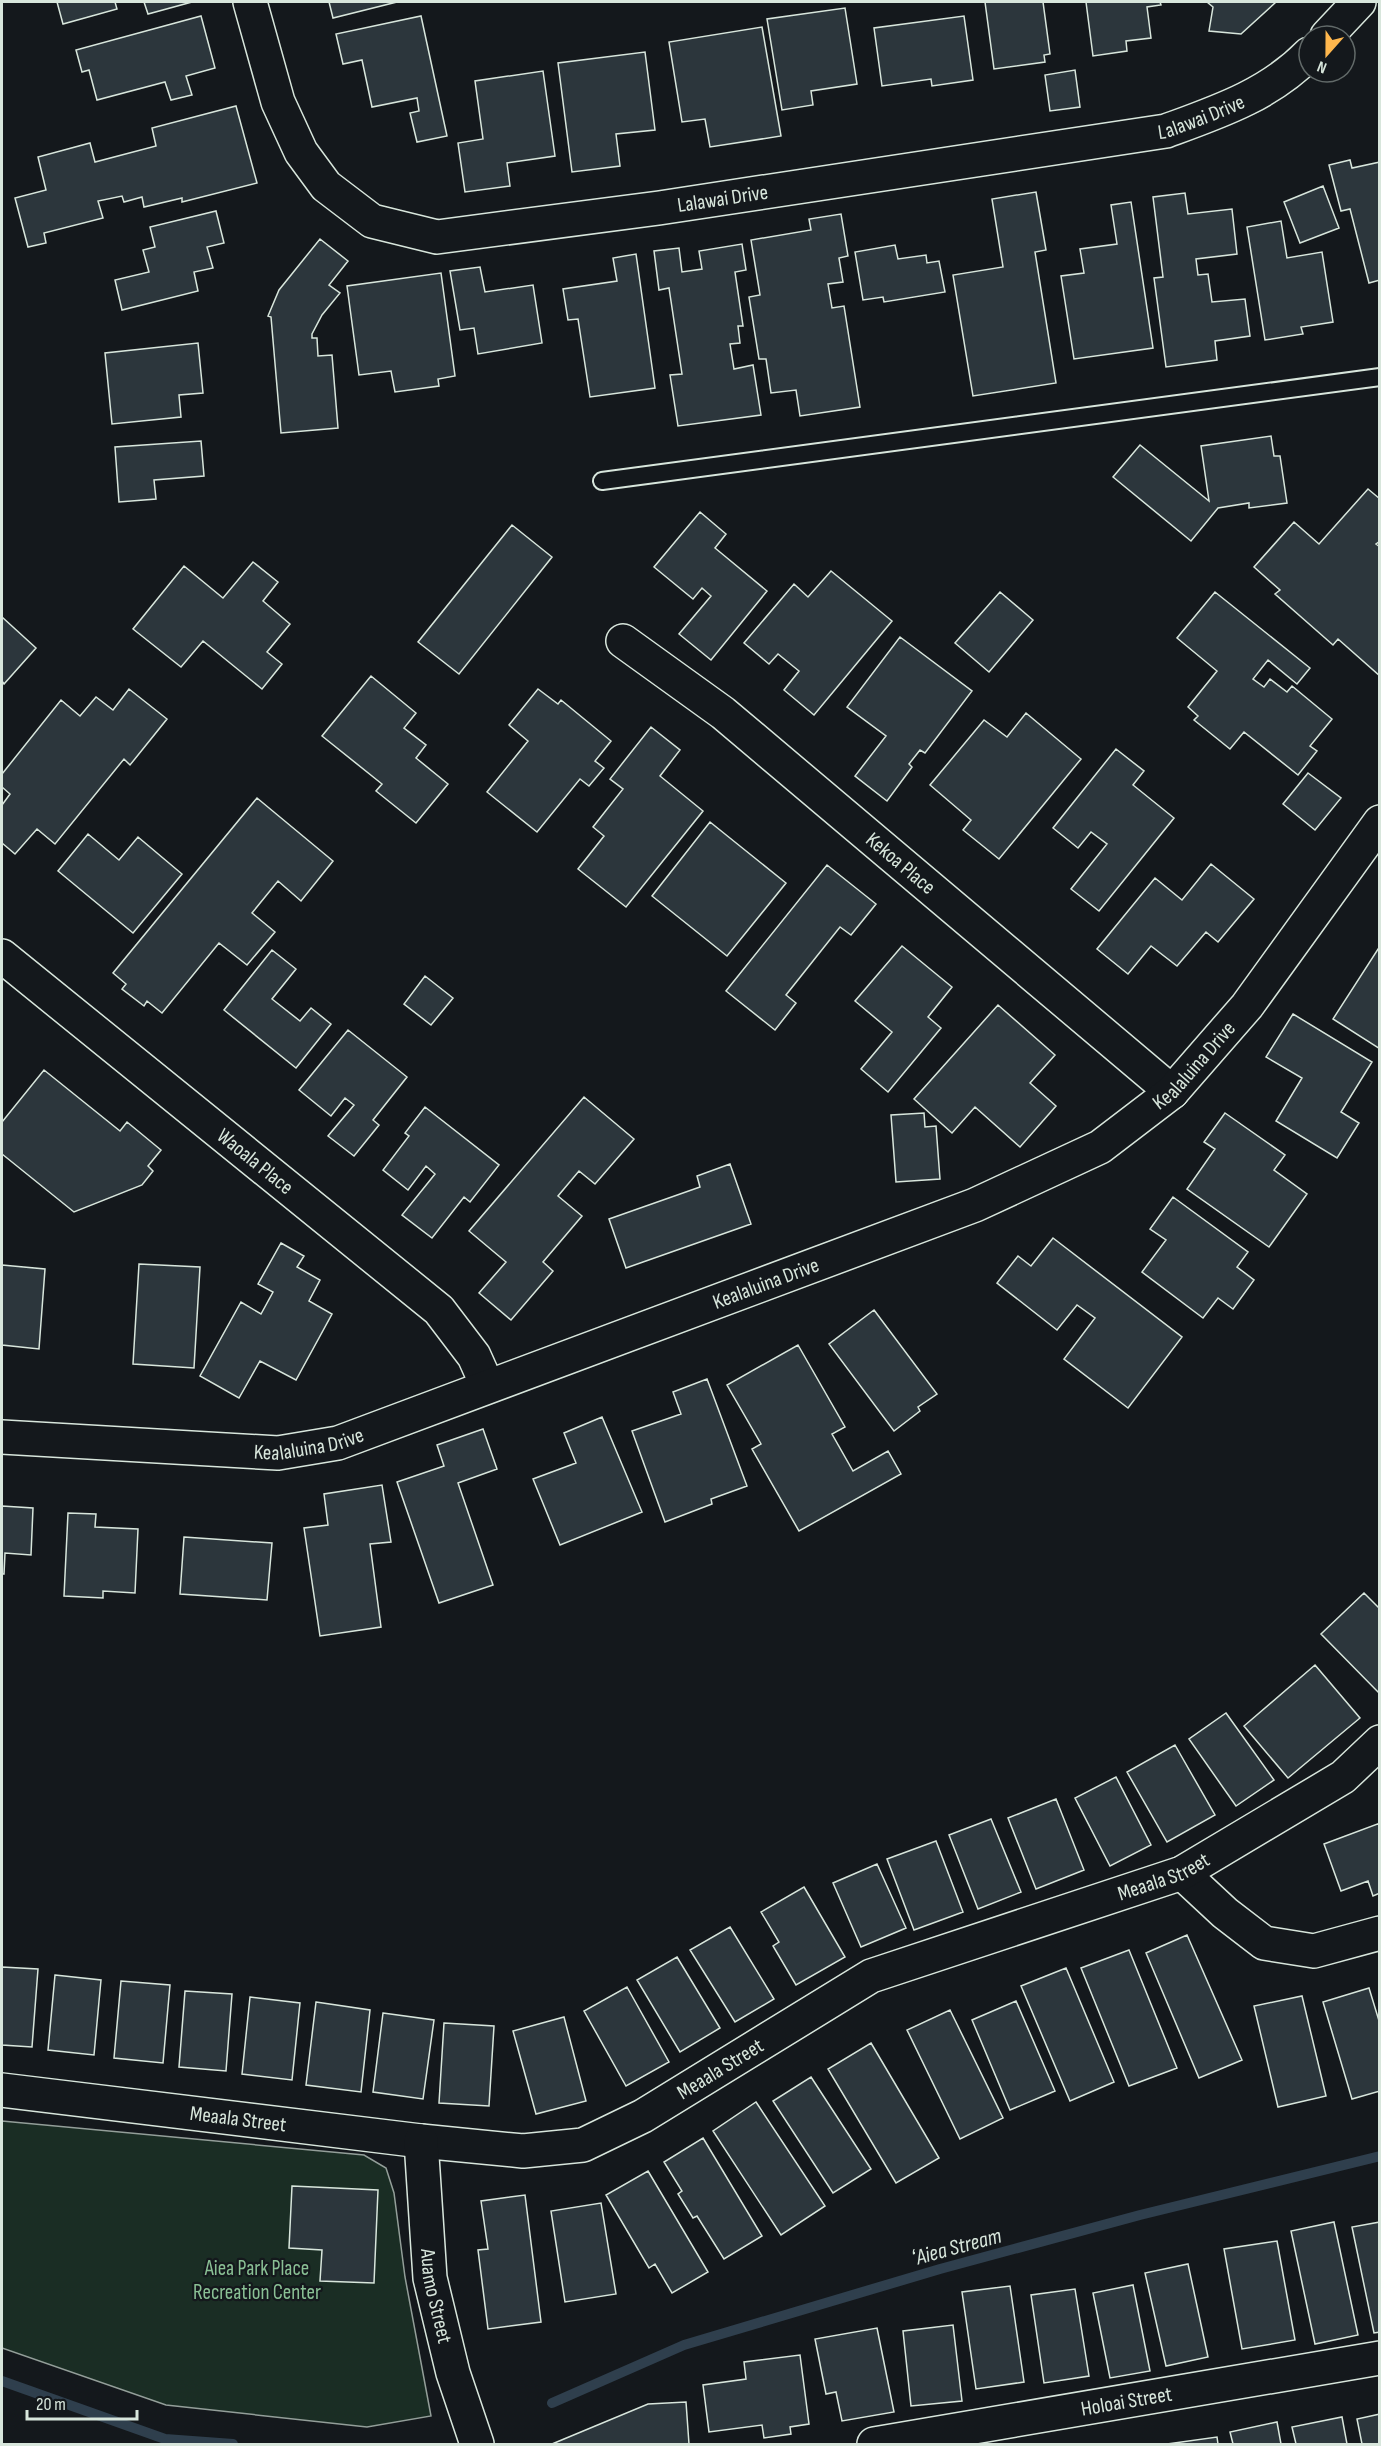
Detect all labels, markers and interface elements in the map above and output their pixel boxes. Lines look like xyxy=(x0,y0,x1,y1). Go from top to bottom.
north arrow xyxy=(1297,24,1357,84)
text: N xyxy=(1315,56,1330,77)
street label: Lalawai Drive xyxy=(1156,89,1249,145)
street label: Lalawai Drive xyxy=(676,180,770,218)
street label: Kekoa Place xyxy=(861,827,940,900)
street label: Kealaluina Drive xyxy=(1148,1016,1241,1115)
street label: Waoala Place xyxy=(212,1123,298,1200)
street label: Kealaluina Drive xyxy=(709,1252,823,1315)
street label: Kealaluina Drive xyxy=(253,1423,367,1466)
street label: Meaala Street xyxy=(1115,1847,1214,1906)
street label: Meaala Street xyxy=(673,2033,768,2105)
street label: Meaala Street xyxy=(189,2101,288,2138)
water label: ʻAiea Stream xyxy=(908,2222,1004,2272)
street label: Auamo Street xyxy=(415,2247,457,2346)
park label: Aiea Park Place Recreation Center xyxy=(193,2256,321,2305)
street label: Holoai Street xyxy=(1079,2382,1174,2422)
scale bar xyxy=(27,2383,136,2421)
text: 20 m xyxy=(36,2394,66,2415)

